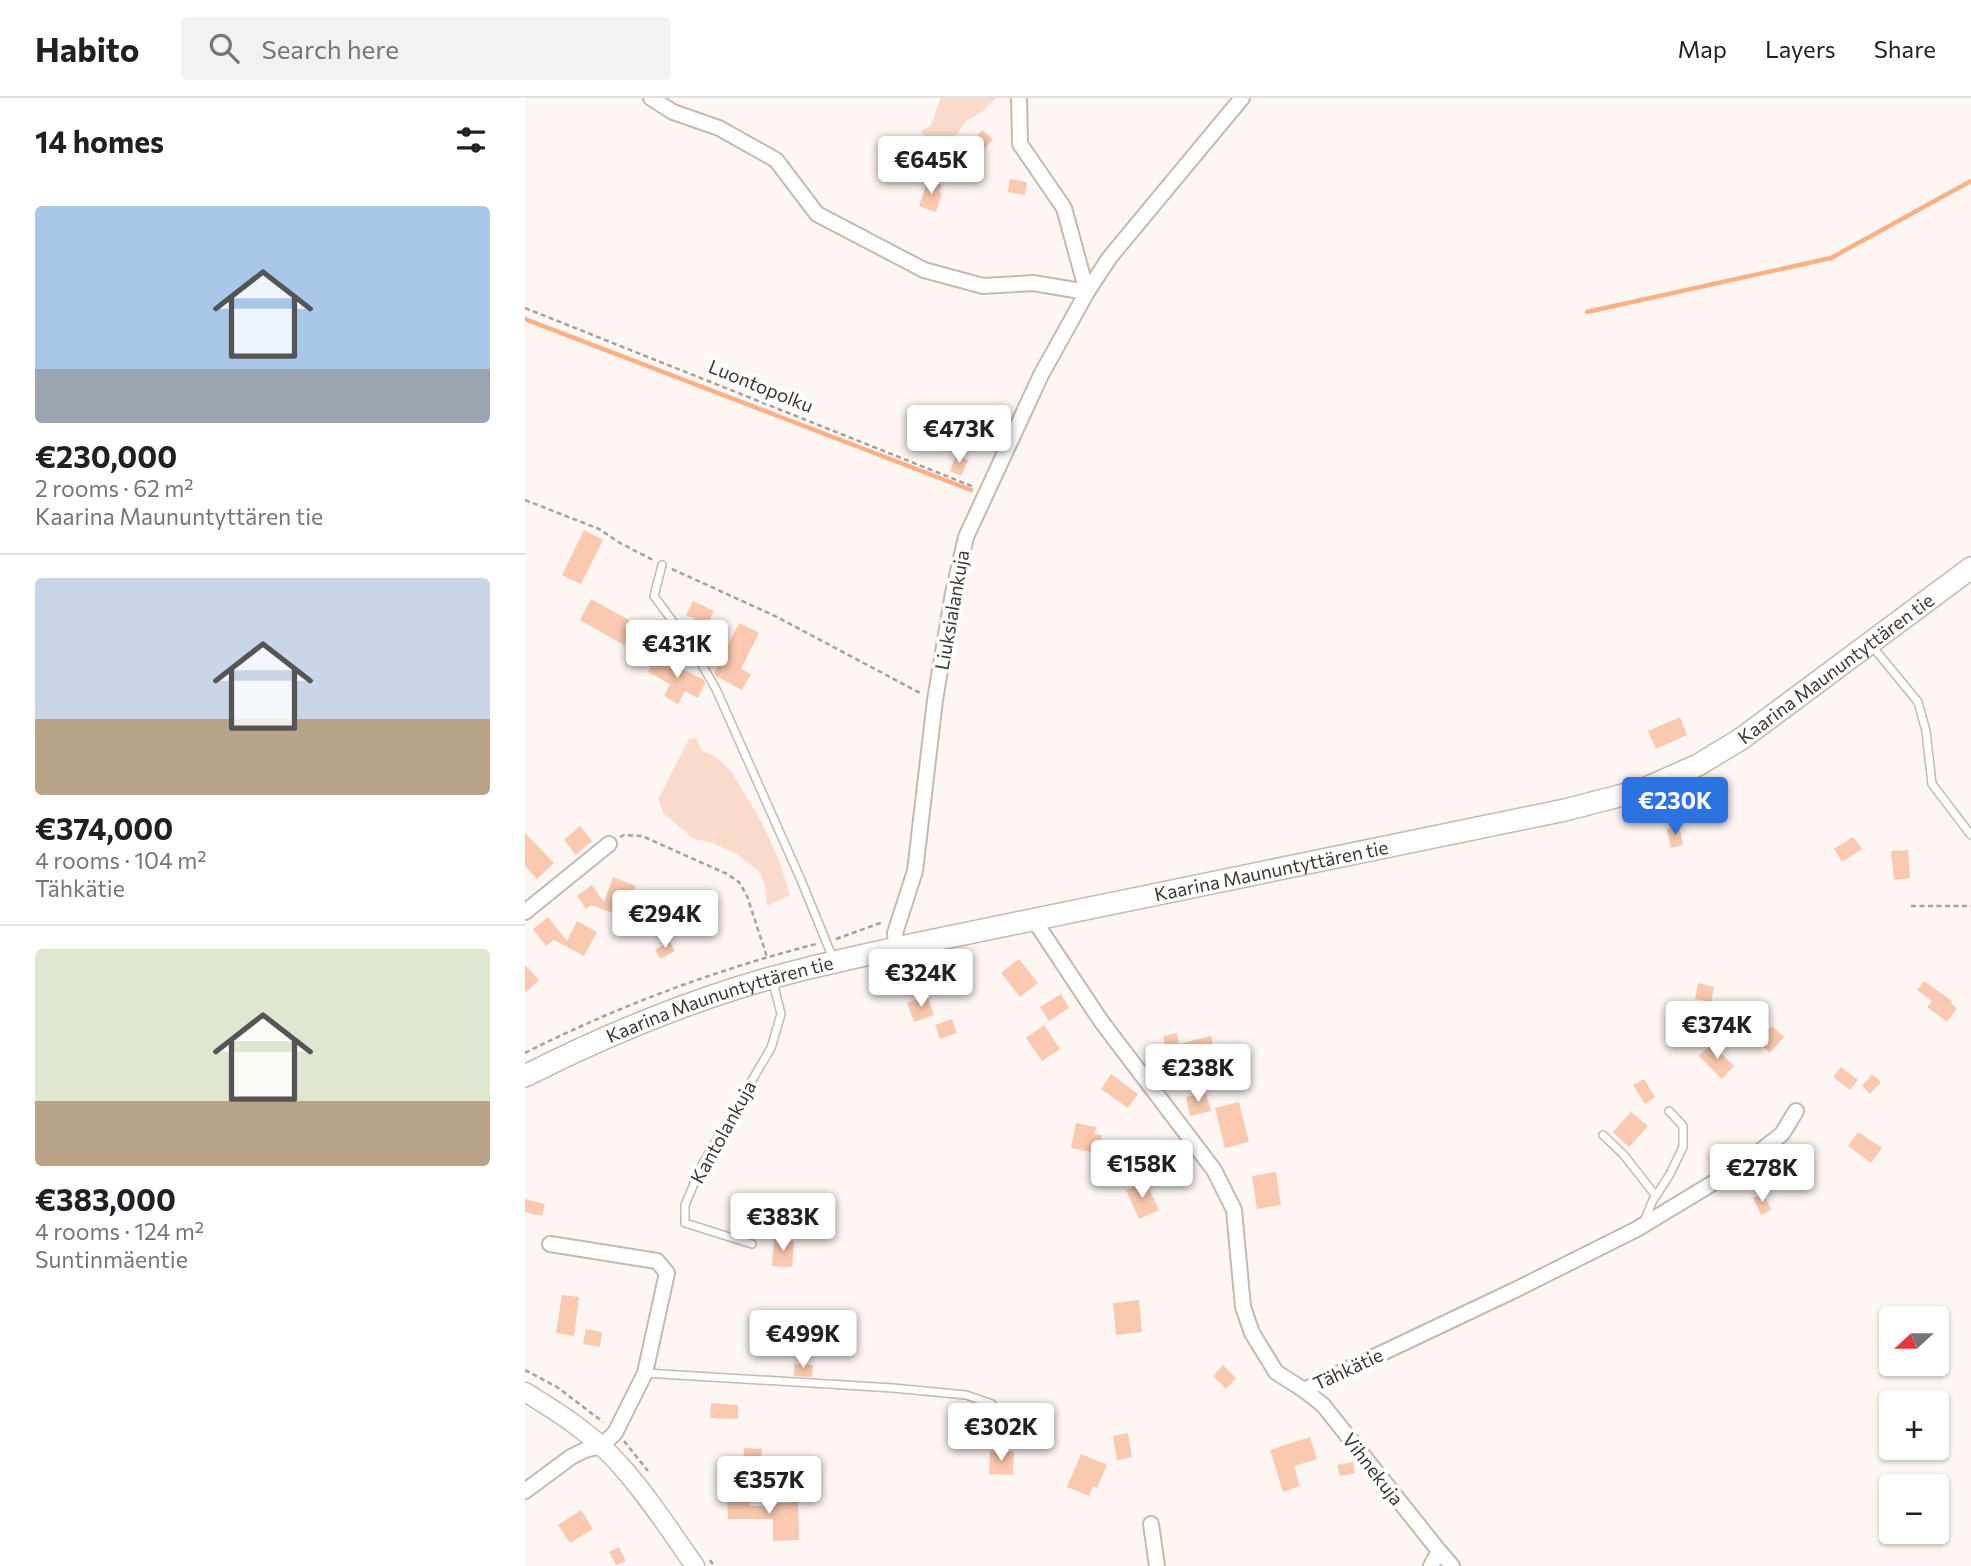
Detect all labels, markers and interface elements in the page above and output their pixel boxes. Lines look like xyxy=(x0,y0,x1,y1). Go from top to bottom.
search box xyxy=(181,17,671,80)
text: Habito xyxy=(35,28,139,69)
icon: search xyxy=(205,29,243,67)
text: Search here xyxy=(261,33,399,64)
text: Map xyxy=(1678,34,1727,63)
text: Layers xyxy=(1765,34,1836,63)
text: Share xyxy=(1874,34,1936,63)
icon: filters xyxy=(452,121,490,159)
text: 14 homes xyxy=(35,122,164,159)
pin: €645K xyxy=(882,136,980,196)
text: €645K xyxy=(894,145,968,173)
icon: home xyxy=(200,251,326,377)
street label: Luontopolku xyxy=(705,354,817,417)
pin: €473K xyxy=(910,406,1008,465)
text: €473K xyxy=(923,414,995,442)
text: €230,000 xyxy=(35,437,177,474)
text: 2 rooms · 62 m² xyxy=(35,474,194,502)
text: Kaarina Maununtyttären tie xyxy=(35,502,323,530)
street label: Liuksialankuja xyxy=(930,548,973,672)
street label: Kaarina Maununtyttären tie xyxy=(1733,588,1938,748)
pin: €431K xyxy=(628,620,726,680)
icon: home xyxy=(200,623,326,749)
text: €431K xyxy=(642,629,712,657)
pin: €230K xyxy=(1626,778,1724,837)
text: €230K xyxy=(1638,786,1712,814)
text: €374,000 xyxy=(35,809,173,846)
street label: Kaarina Maununtyttären tie xyxy=(1152,835,1390,905)
text: 4 rooms · 104 m² xyxy=(35,846,207,874)
text: Tähkätie xyxy=(35,874,125,902)
pin: €294K xyxy=(616,890,714,950)
text: €294K xyxy=(628,899,702,927)
pin: €324K xyxy=(872,950,970,1009)
street label: Kaarina Maununtyttären tie xyxy=(602,951,835,1047)
text: €324K xyxy=(885,958,957,986)
icon: home xyxy=(200,994,326,1120)
pin: €374K xyxy=(1668,1002,1766,1061)
text: €374K xyxy=(1682,1010,1752,1038)
pin: €238K xyxy=(1149,1044,1247,1104)
text: €238K xyxy=(1162,1053,1234,1081)
street label: Kantolankuja xyxy=(685,1076,760,1187)
pin: €158K xyxy=(1093,1140,1191,1200)
pin: €278K xyxy=(1713,1144,1811,1204)
text: €158K xyxy=(1107,1149,1177,1177)
text: €278K xyxy=(1726,1153,1798,1181)
text: €383,000 xyxy=(35,1180,176,1217)
pin: €383K xyxy=(734,1194,832,1253)
text: €383K xyxy=(746,1202,820,1230)
text: 4 rooms · 124 m² xyxy=(35,1217,204,1245)
text: Suntinmäentie xyxy=(35,1245,188,1273)
north arrow xyxy=(1879,1306,1949,1376)
map controls xyxy=(1879,1306,1949,1544)
pin: €499K xyxy=(754,1310,852,1370)
text: €499K xyxy=(766,1319,840,1347)
street label: Tähkätie xyxy=(1309,1342,1386,1395)
button: + xyxy=(1879,1390,1949,1460)
pin: €302K xyxy=(952,1404,1050,1463)
text: €302K xyxy=(964,1412,1038,1440)
street label: Vihnekuja xyxy=(1338,1428,1409,1509)
pin: €357K xyxy=(720,1456,818,1516)
text: €357K xyxy=(733,1465,805,1493)
button: − xyxy=(1879,1474,1949,1544)

